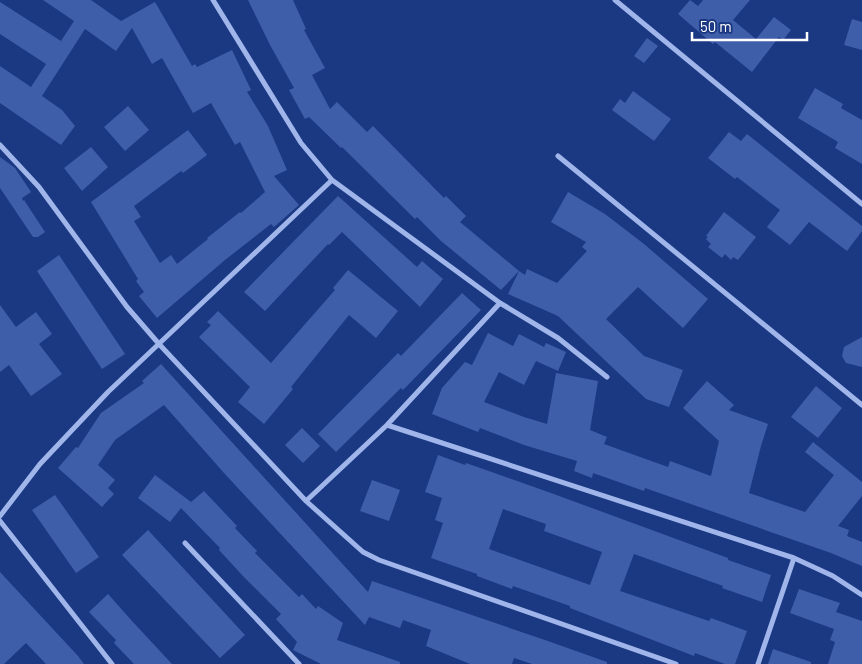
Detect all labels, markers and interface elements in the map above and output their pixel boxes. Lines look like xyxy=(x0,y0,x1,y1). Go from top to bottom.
scale bar xyxy=(692,10,807,42)
text: 50 m xyxy=(700,17,732,35)

